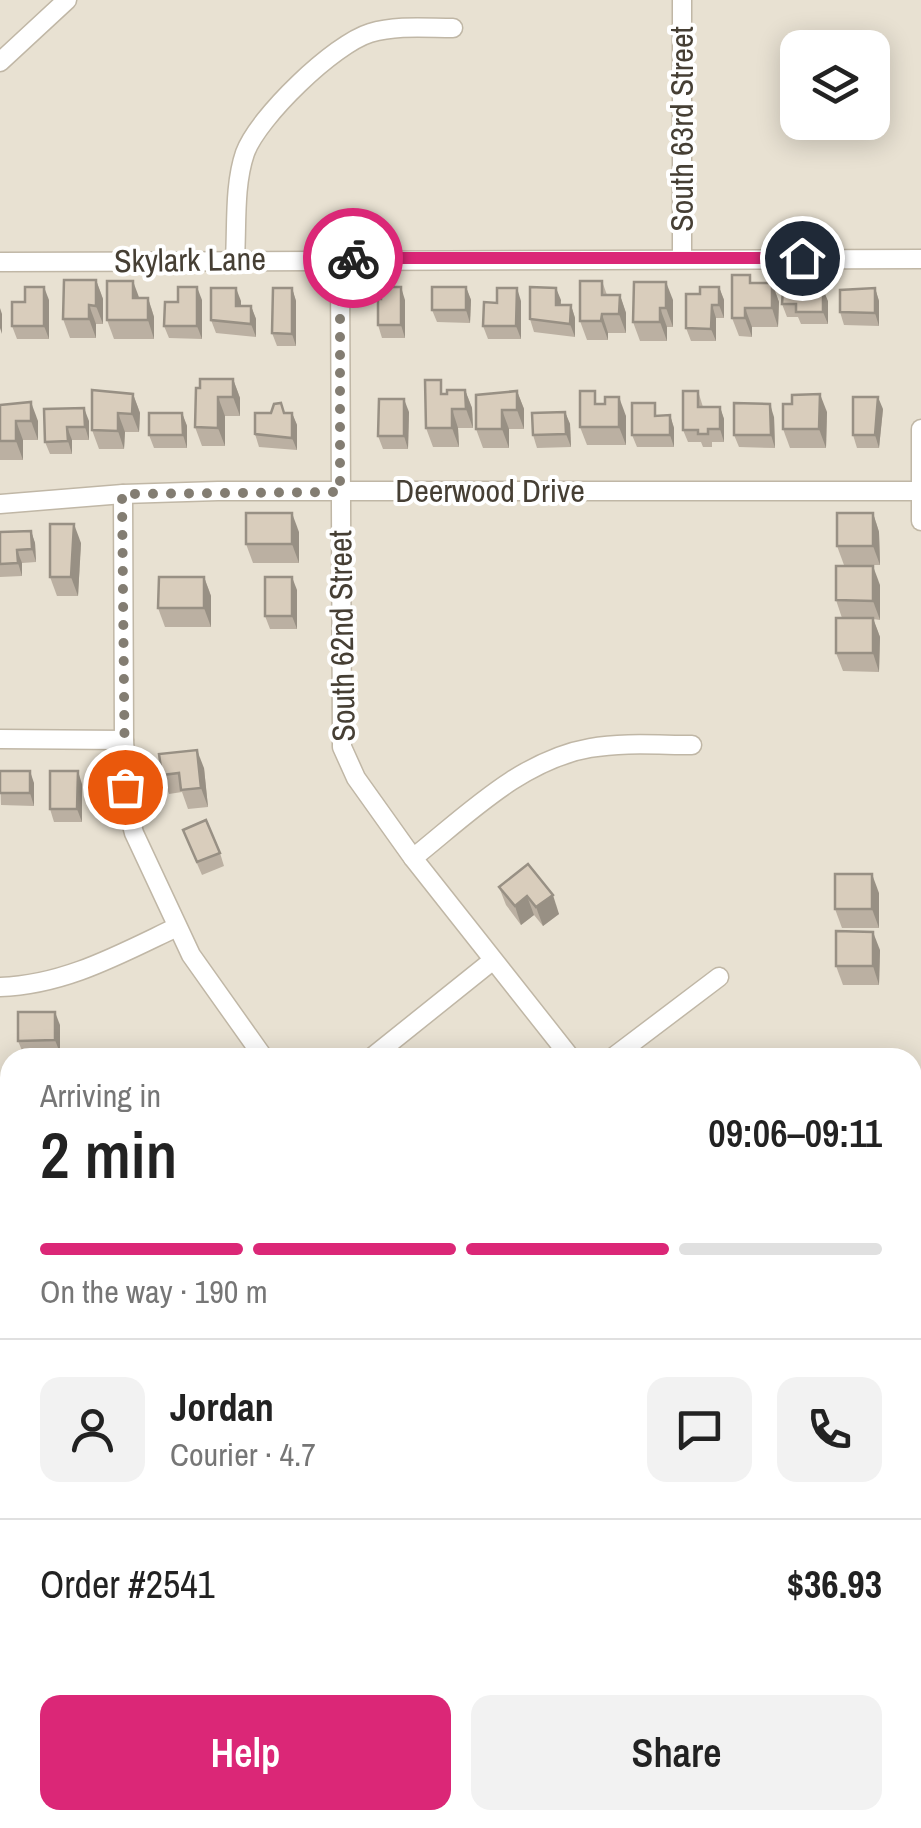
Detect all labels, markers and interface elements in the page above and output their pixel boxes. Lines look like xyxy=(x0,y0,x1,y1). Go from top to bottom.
street label: South 63rd Street xyxy=(660,26,703,232)
map controls xyxy=(780,30,890,140)
button: layers xyxy=(780,30,890,140)
courier xyxy=(303,208,403,308)
pin xyxy=(760,216,845,301)
icon: bike xyxy=(326,231,381,286)
icon: home xyxy=(775,231,830,286)
street label: Skylark Lane xyxy=(114,237,266,282)
street label: Deerwood Drive xyxy=(395,469,585,512)
street label: South 62nd Street xyxy=(318,530,365,742)
pin xyxy=(83,745,168,830)
icon: bag xyxy=(98,760,153,815)
text: Arriving in xyxy=(40,1074,161,1117)
text: 09:06–09:11 xyxy=(708,1108,882,1159)
text: 2 min xyxy=(40,1111,177,1198)
text: On the way · 190 m xyxy=(40,1270,268,1313)
button: person xyxy=(40,1377,145,1482)
button: chat xyxy=(647,1377,752,1482)
button: phone xyxy=(777,1377,882,1482)
text: Jordan xyxy=(170,1382,274,1433)
text: Courier · 4.7 xyxy=(170,1433,316,1476)
text: Order #2541 xyxy=(40,1559,215,1610)
text: $36.93 xyxy=(787,1559,882,1610)
button: Help xyxy=(40,1695,451,1810)
button: Share xyxy=(471,1695,882,1810)

